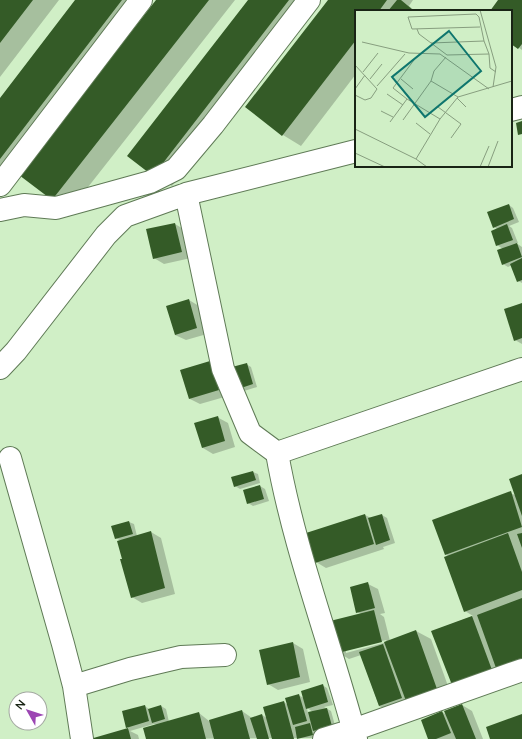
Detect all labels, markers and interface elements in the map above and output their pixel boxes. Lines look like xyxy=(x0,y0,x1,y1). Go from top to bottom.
inset map xyxy=(355,10,512,167)
north arrow xyxy=(8,691,48,731)
text: N xyxy=(12,697,28,712)

